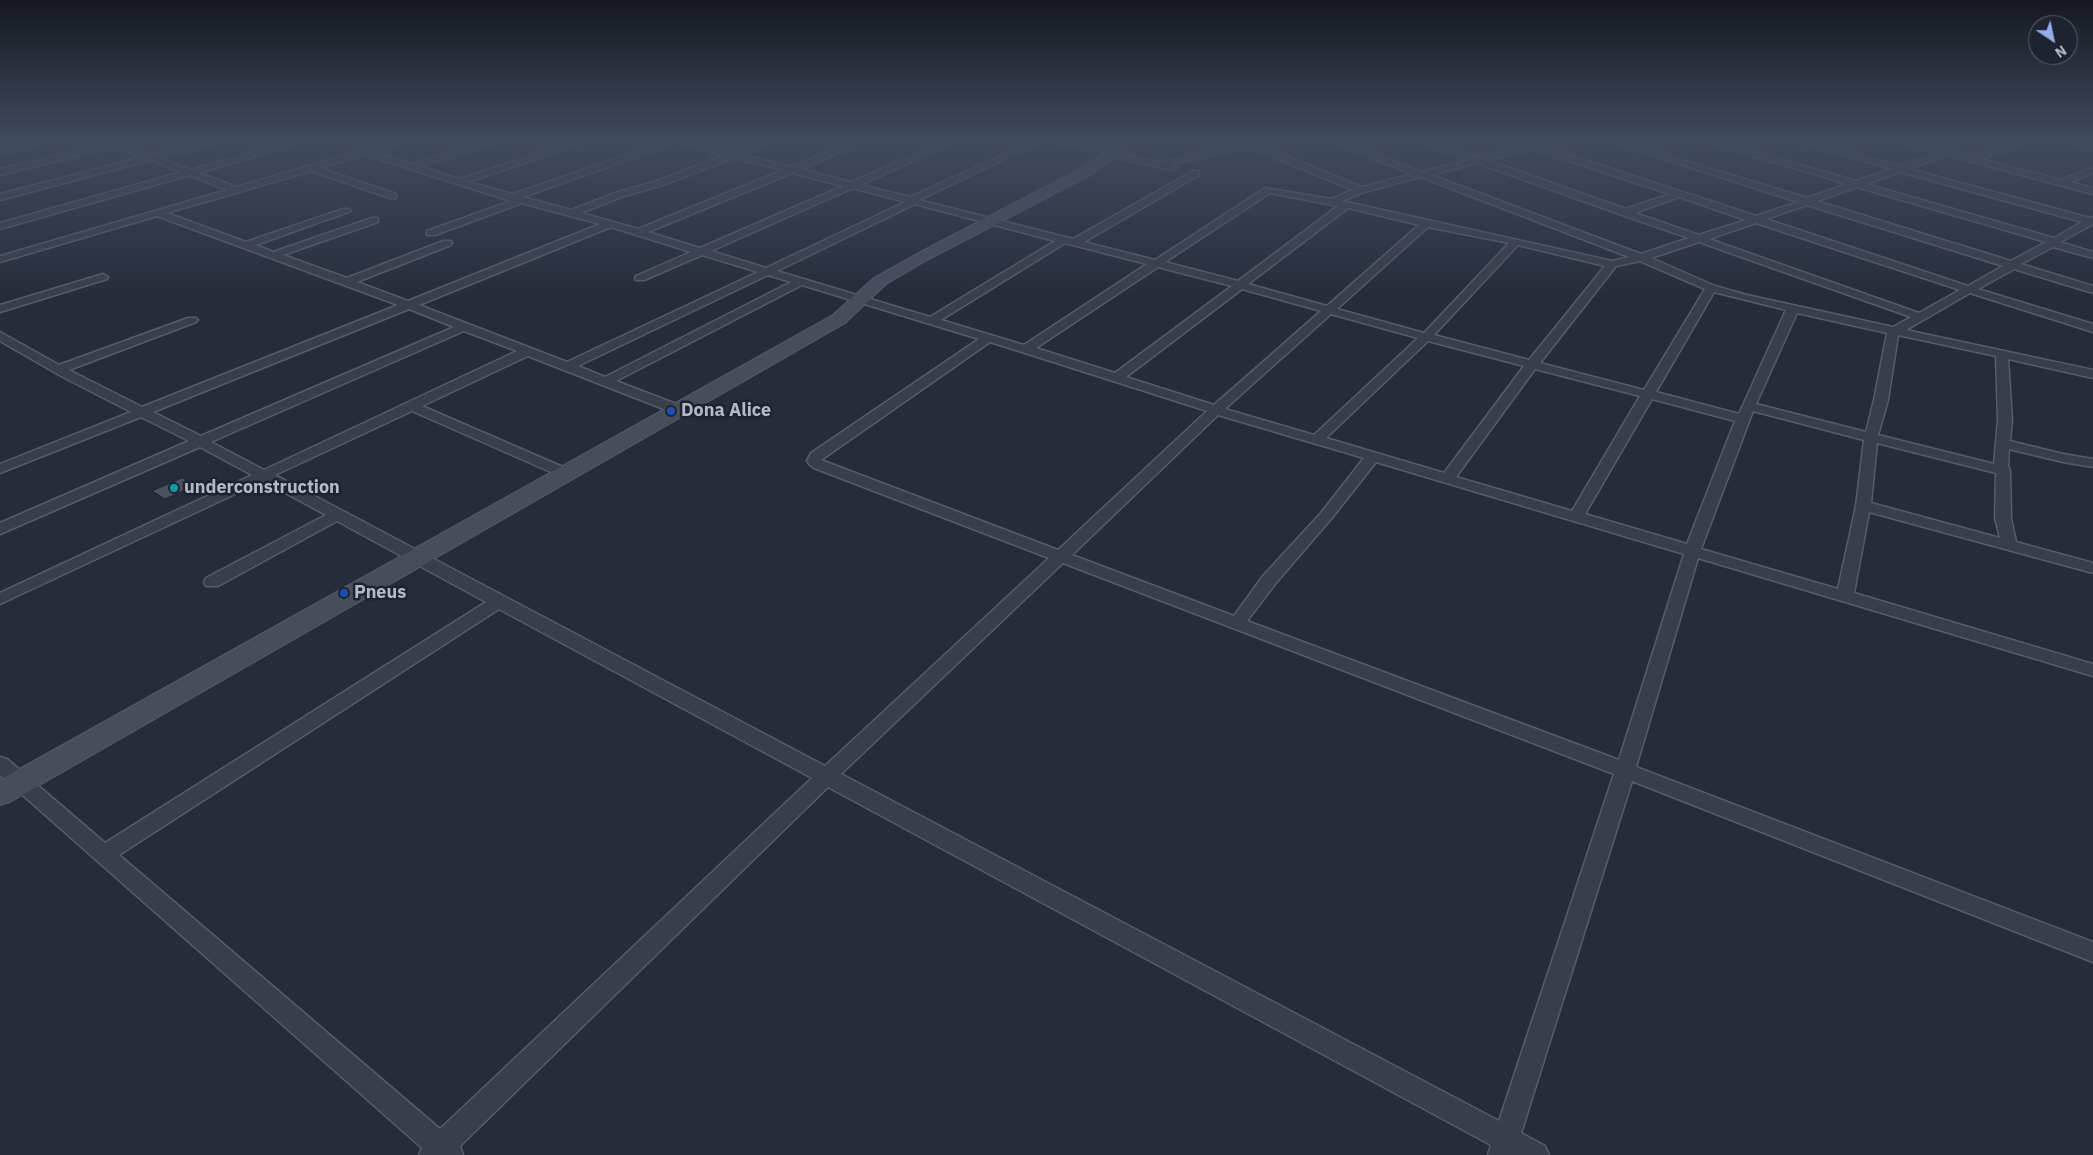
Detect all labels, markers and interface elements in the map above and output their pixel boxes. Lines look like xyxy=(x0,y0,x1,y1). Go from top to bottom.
north arrow xyxy=(2028,15,2078,65)
text: N xyxy=(2052,41,2070,62)
place label: Dona Alice xyxy=(681,400,771,422)
marker: Dona Alice xyxy=(665,405,677,417)
place label: underconstruction xyxy=(184,477,340,499)
marker: underconstruction xyxy=(168,482,180,494)
place label: Pneus xyxy=(354,582,406,604)
marker: Pneus xyxy=(338,587,350,599)

